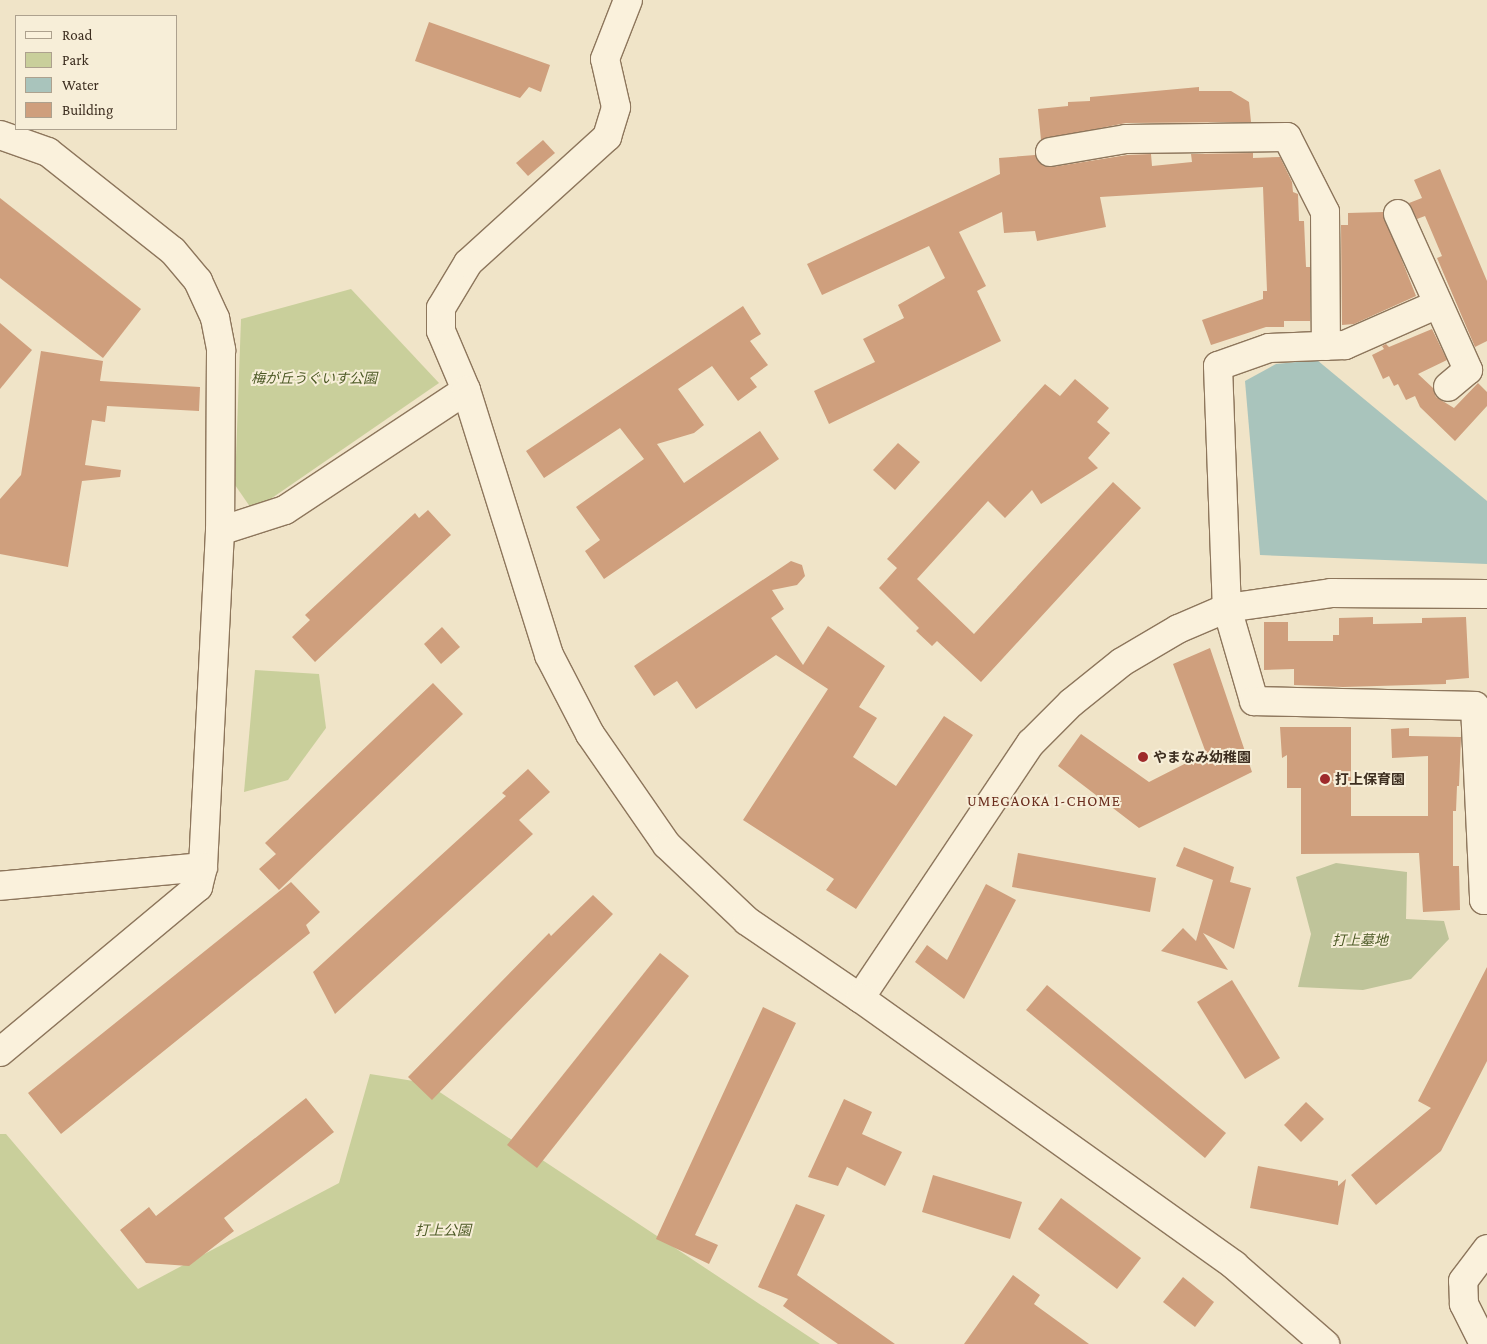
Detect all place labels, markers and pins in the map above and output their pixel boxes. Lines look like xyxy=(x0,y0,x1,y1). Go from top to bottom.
place label: やまなみ幼稚園 xyxy=(1153,749,1251,765)
marker: やまなみ幼稚園 xyxy=(1137,751,1149,763)
place label: 打上保育園 xyxy=(1335,771,1405,787)
marker: 打上保育園 xyxy=(1319,773,1331,785)

